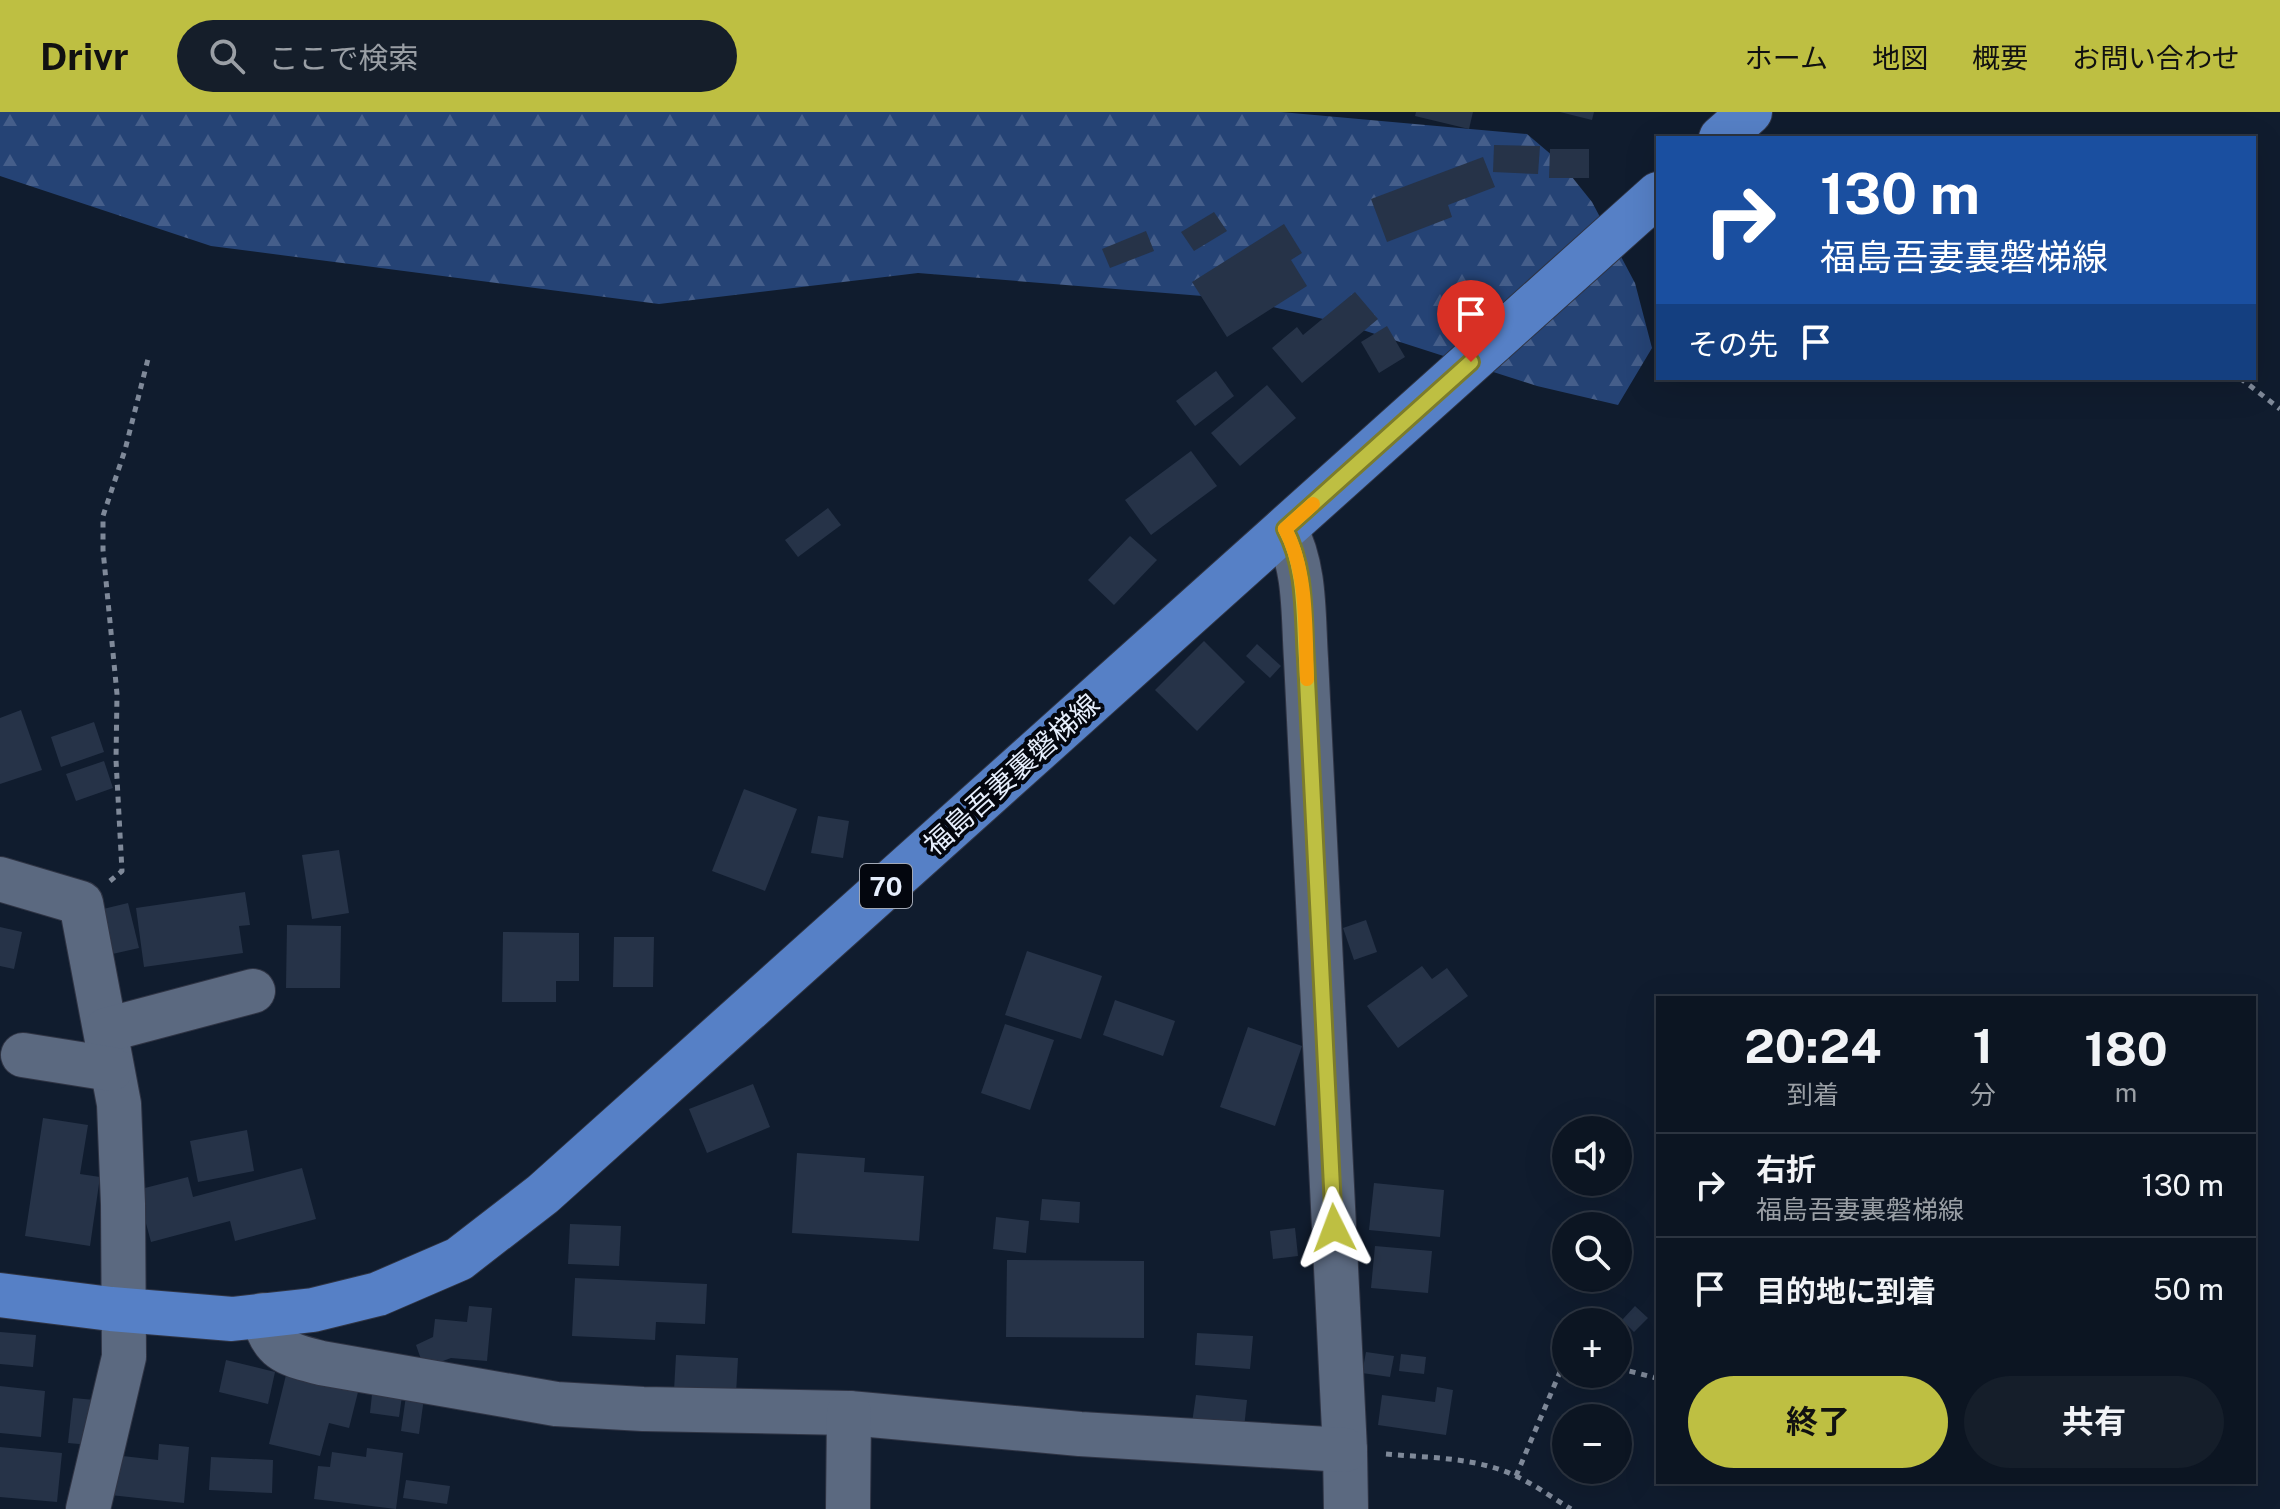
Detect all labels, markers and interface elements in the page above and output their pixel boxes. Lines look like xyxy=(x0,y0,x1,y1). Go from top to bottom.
search box xyxy=(177,20,737,92)
text: Drivr xyxy=(40,34,129,79)
icon: search xyxy=(205,34,249,78)
text: ここで検索 xyxy=(269,40,419,76)
text: ホーム xyxy=(1745,41,1828,74)
text: 地図 xyxy=(1872,41,1928,74)
text: 概要 xyxy=(1972,41,2028,74)
text: お問い合わせ xyxy=(2072,41,2240,74)
text: 130 m xyxy=(1820,161,1980,227)
icon: right xyxy=(1688,168,1792,272)
text: 福島吾妻裏磐梯線 xyxy=(1820,236,2108,278)
pin xyxy=(1437,280,1505,362)
icon: arrive xyxy=(1449,292,1493,336)
icon: arrive xyxy=(1794,320,1838,364)
text: その先 xyxy=(1688,326,1778,362)
street label: 福島吾妻裏磐梯線 xyxy=(917,687,1105,861)
road number: 70 xyxy=(860,864,912,908)
text: 20:24 xyxy=(1744,1017,1882,1074)
text: 1 xyxy=(1973,1017,1993,1074)
text: 180 xyxy=(2084,1020,2168,1077)
text: m xyxy=(2115,1077,2137,1108)
text: 到着 xyxy=(1787,1079,1839,1110)
text: 分 xyxy=(1970,1079,1996,1110)
map controls xyxy=(1552,1116,1632,1484)
button: sound xyxy=(1552,1116,1632,1196)
text: 右折 xyxy=(1756,1151,1816,1187)
icon: right xyxy=(1688,1163,1732,1207)
text: 130 m xyxy=(2141,1167,2224,1203)
position arrow xyxy=(1292,1186,1376,1270)
text: 福島吾妻裏磐梯線 xyxy=(1756,1194,1964,1225)
button: search xyxy=(1552,1212,1632,1292)
icon: arrive xyxy=(1688,1267,1732,1311)
text: 50 m xyxy=(2153,1271,2224,1307)
text: 目的地に到着 xyxy=(1756,1273,1936,1309)
button: + xyxy=(1552,1308,1632,1388)
button: 終了 xyxy=(1688,1376,1948,1468)
button: 共有 xyxy=(1964,1376,2224,1468)
button: − xyxy=(1552,1404,1632,1484)

